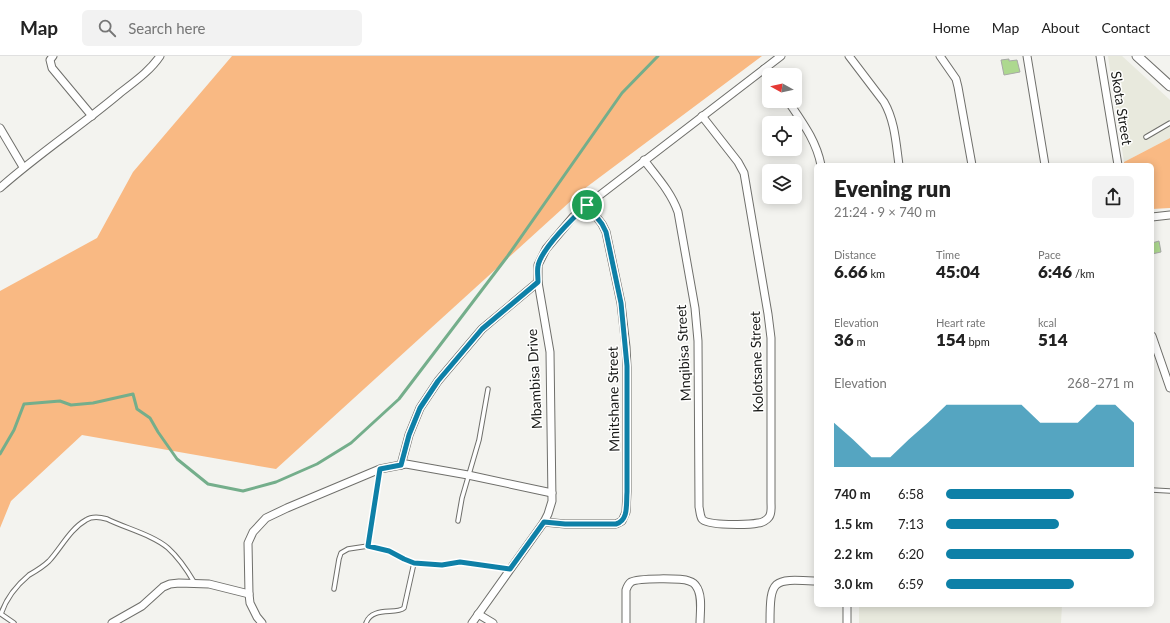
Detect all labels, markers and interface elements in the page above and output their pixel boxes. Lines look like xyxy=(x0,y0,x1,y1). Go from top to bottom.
search box xyxy=(82,10,362,46)
text: Map xyxy=(20,16,58,39)
icon: search xyxy=(96,17,118,39)
text: Search here xyxy=(128,19,206,37)
text: Home xyxy=(932,19,970,36)
text: Map xyxy=(992,19,1019,36)
text: About xyxy=(1041,19,1079,36)
text: Contact xyxy=(1101,19,1150,36)
north arrow xyxy=(762,68,802,108)
map controls xyxy=(762,68,802,204)
street label: Skota Street xyxy=(1108,70,1136,146)
button: locate xyxy=(762,116,802,156)
button: layers xyxy=(762,164,802,204)
text: Evening run xyxy=(834,175,951,202)
button: share xyxy=(1092,176,1134,218)
pin xyxy=(570,188,604,222)
icon: arrive xyxy=(576,194,598,216)
text: 21:24 · 9 × 740 m xyxy=(834,204,936,220)
text: Distance xyxy=(834,248,876,261)
text: Time xyxy=(936,248,960,261)
text: Pace xyxy=(1038,248,1061,261)
text: 6.66 xyxy=(834,261,868,282)
text: 45:04 xyxy=(936,261,980,282)
text: 6:46 xyxy=(1038,261,1072,282)
text: km xyxy=(868,267,885,280)
text: /km xyxy=(1072,267,1095,280)
street label: Mnqibisa Street xyxy=(672,304,694,402)
street label: Kolotsane Street xyxy=(746,311,766,413)
text: Elevation xyxy=(834,316,879,329)
text: Heart rate xyxy=(936,316,985,329)
text: kcal xyxy=(1038,316,1057,329)
street label: Mbambisa Drive xyxy=(523,328,545,430)
text: 36 xyxy=(834,329,854,350)
text: 154 xyxy=(936,329,966,350)
text: 514 xyxy=(1038,329,1068,350)
text: m xyxy=(854,335,866,348)
text: bpm xyxy=(966,335,990,348)
street label: Mnitshane Street xyxy=(604,346,622,452)
text: Elevation xyxy=(834,375,887,391)
text: 268–271 m xyxy=(1067,375,1134,391)
text: 740 m xyxy=(834,486,871,502)
text: 6:58 xyxy=(898,486,924,502)
text: 1.5 km xyxy=(834,516,873,532)
text: 7:13 xyxy=(898,516,924,532)
text: 2.2 km xyxy=(834,546,873,562)
text: 6:20 xyxy=(898,546,924,562)
text: 3.0 km xyxy=(834,576,873,592)
text: 6:59 xyxy=(898,576,924,592)

